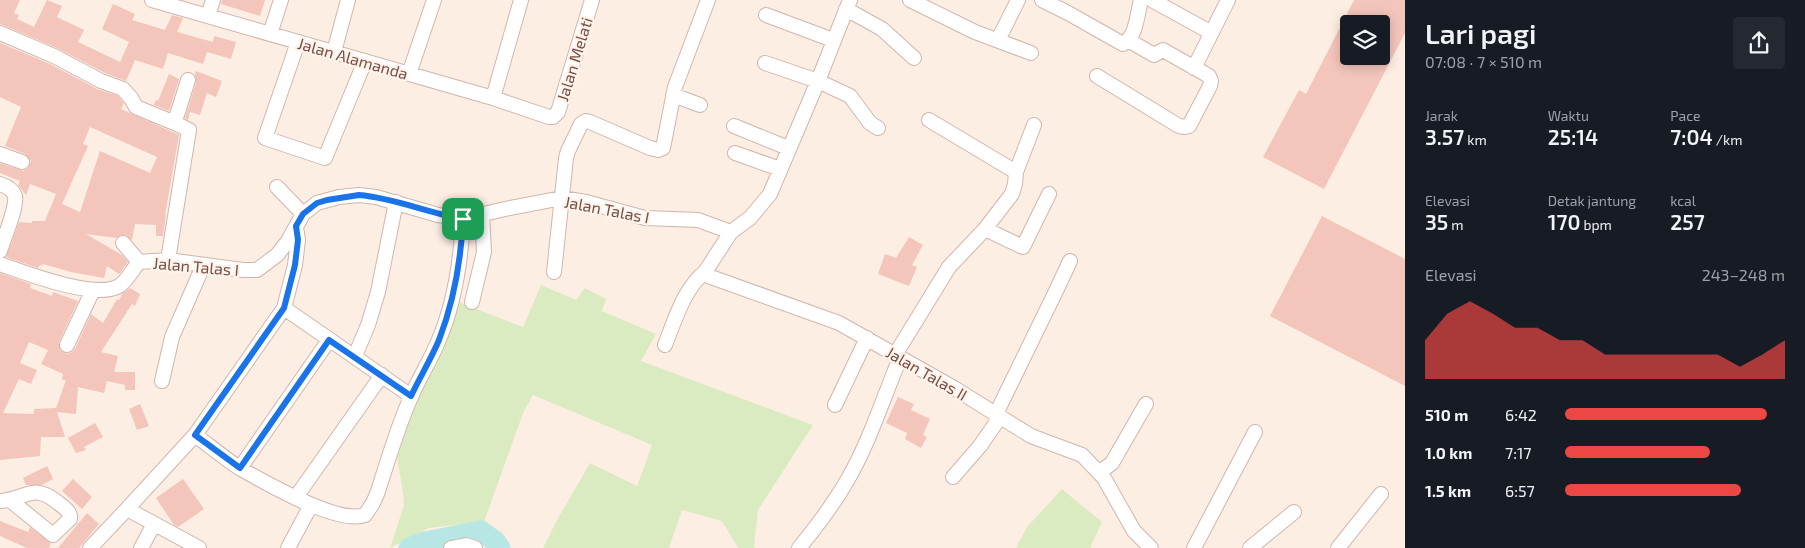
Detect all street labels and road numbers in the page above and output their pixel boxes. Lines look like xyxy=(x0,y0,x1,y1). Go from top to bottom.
street label: Jalan Melati xyxy=(552,15,596,103)
street label: Jalan Alamanda xyxy=(296,33,410,83)
street label: Jalan Talas I xyxy=(563,191,651,227)
street label: Jalan Talas I xyxy=(152,253,240,279)
street label: Jalan Talas II xyxy=(883,342,971,404)

